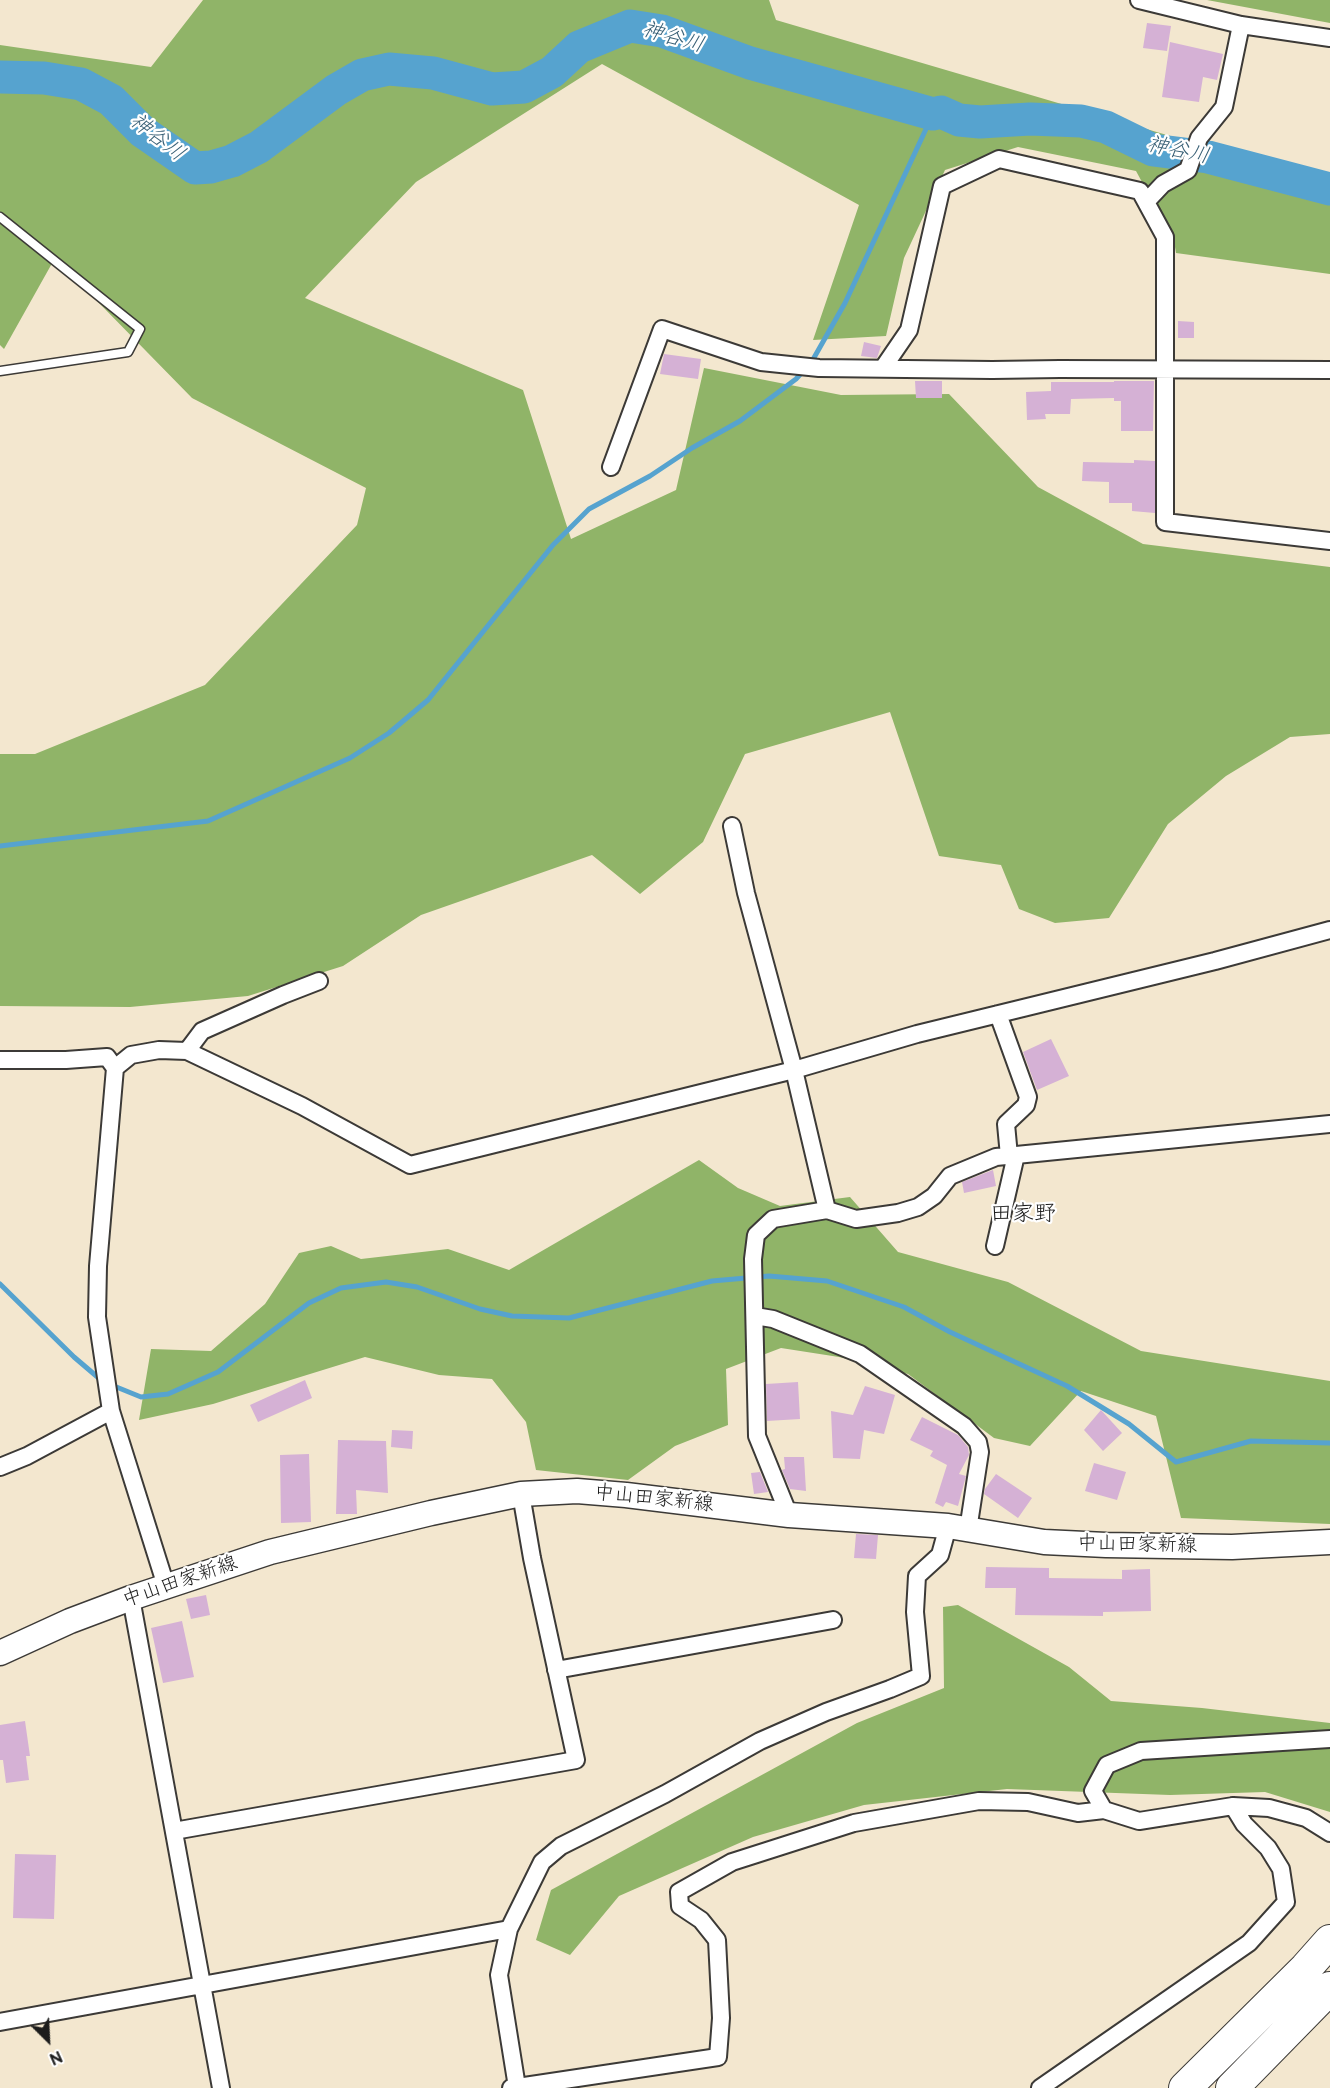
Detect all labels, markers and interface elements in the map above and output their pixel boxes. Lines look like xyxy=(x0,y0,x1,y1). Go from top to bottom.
water label: 神谷川 xyxy=(639,17,707,59)
water label: 神谷川 xyxy=(124,109,190,167)
water label: 神谷川 xyxy=(1145,132,1211,170)
district label: 田家野 xyxy=(990,1201,1056,1227)
street label: 中山田家新線 xyxy=(593,1481,715,1517)
street label: 中山田家新線 xyxy=(1077,1532,1197,1558)
street label: 中山田家新線 xyxy=(119,1551,241,1613)
north arrow xyxy=(18,2010,78,2070)
text: N xyxy=(46,2046,65,2068)

